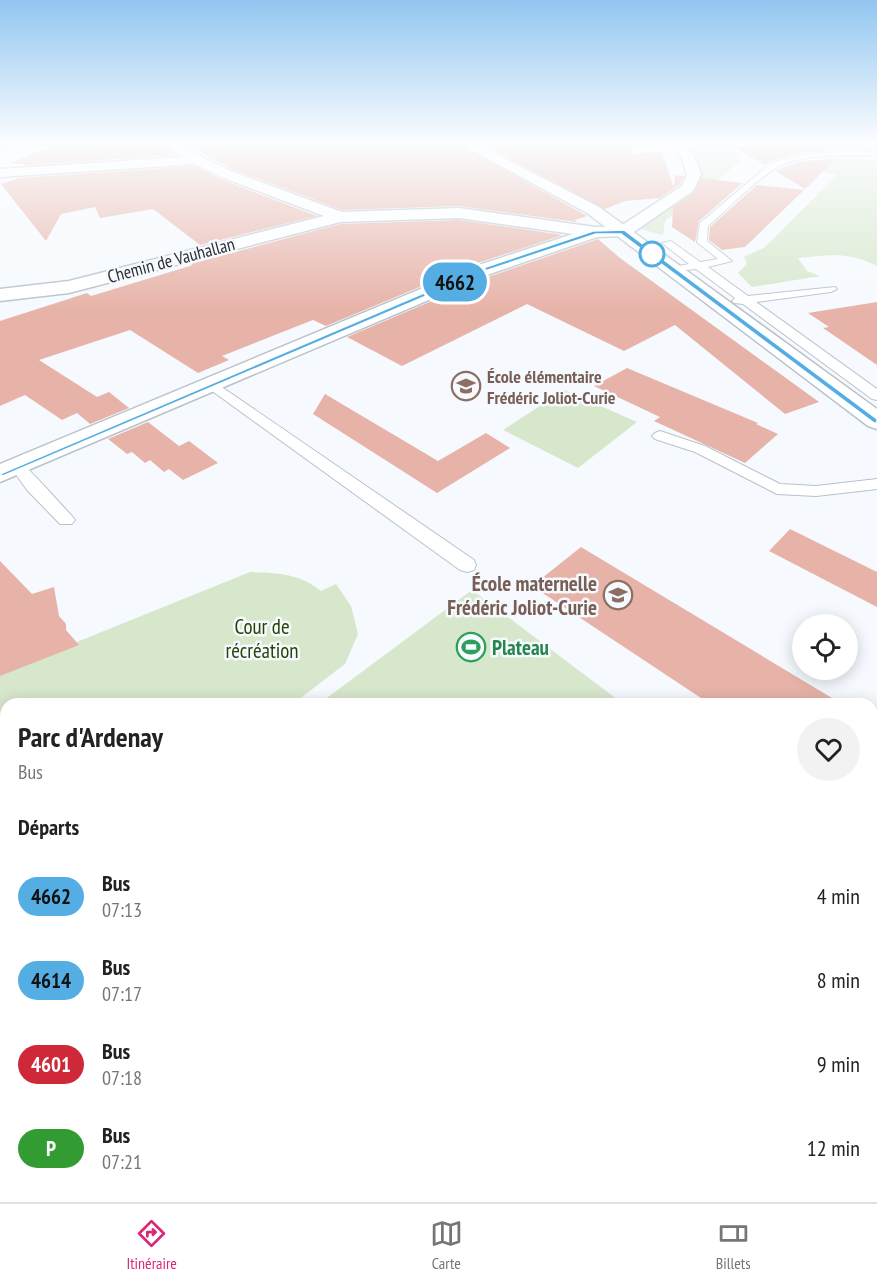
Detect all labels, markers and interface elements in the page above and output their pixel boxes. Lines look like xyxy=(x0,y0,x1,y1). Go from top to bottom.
street label: Chemin de Vauhallan xyxy=(105,232,237,288)
unlabelled marker xyxy=(639,241,665,267)
line badge: 4662 xyxy=(413,262,497,302)
text: 4662 xyxy=(435,269,475,296)
place label: École élémentaire Frédéric Joliot-Curie xyxy=(487,365,616,409)
school or university icon: École élémentaire Frédéric Joliot-Curie xyxy=(450,370,482,402)
place label: École maternelle Frédéric Joliot-Curie xyxy=(447,570,597,621)
school or university icon: École maternelle Frédéric Joliot-Curie xyxy=(602,579,634,611)
park label: Cour de récréation xyxy=(225,613,299,664)
map controls xyxy=(792,614,858,680)
button: locate xyxy=(792,614,858,680)
sports icon: Plateau xyxy=(455,631,487,663)
place label: Plateau xyxy=(492,634,549,661)
text: Parc d'Ardenay xyxy=(18,718,163,755)
button: heart xyxy=(797,718,860,781)
text: Bus xyxy=(18,759,43,785)
text: Départs xyxy=(18,813,79,841)
text: Bus xyxy=(102,869,130,897)
text: 4 min xyxy=(817,882,860,910)
text: 4662 xyxy=(31,883,71,910)
text: 07:13 xyxy=(102,897,142,923)
text: Bus xyxy=(102,953,130,981)
text: 8 min xyxy=(817,966,860,994)
text: 4614 xyxy=(31,967,71,994)
text: 07:17 xyxy=(102,981,142,1007)
text: Bus xyxy=(102,1037,130,1065)
text: 9 min xyxy=(817,1050,860,1078)
text: 4601 xyxy=(31,1051,71,1078)
text: 07:18 xyxy=(102,1065,142,1091)
text: Bus xyxy=(102,1121,130,1149)
text: 12 min xyxy=(807,1134,860,1162)
text: P xyxy=(46,1135,56,1162)
text: 07:21 xyxy=(102,1149,142,1175)
tab: Itinéraire xyxy=(126,1217,177,1273)
tab: Carte xyxy=(430,1217,463,1273)
tab: Billets xyxy=(716,1217,751,1273)

